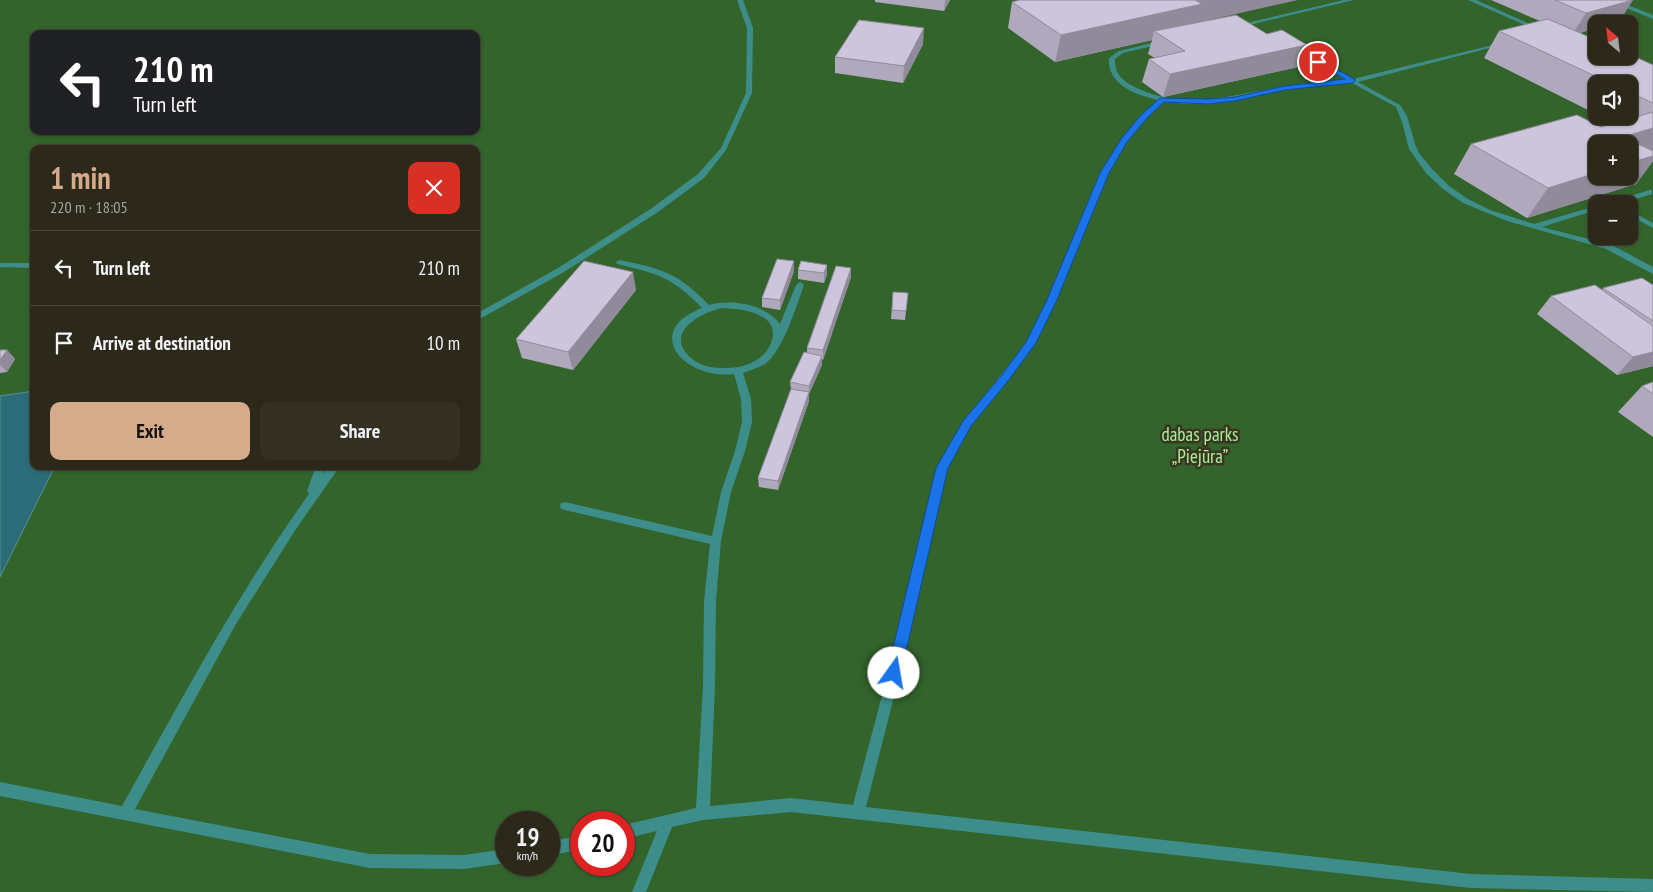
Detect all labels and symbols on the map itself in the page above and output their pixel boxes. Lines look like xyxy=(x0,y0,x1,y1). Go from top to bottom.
north arrow xyxy=(1588,15,1638,65)
pin xyxy=(1297,41,1339,83)
park label: dabas parks „Piejūra” xyxy=(1162,422,1239,468)
position arrow xyxy=(867,646,919,698)
speed limit sign: 20 xyxy=(570,811,635,876)

